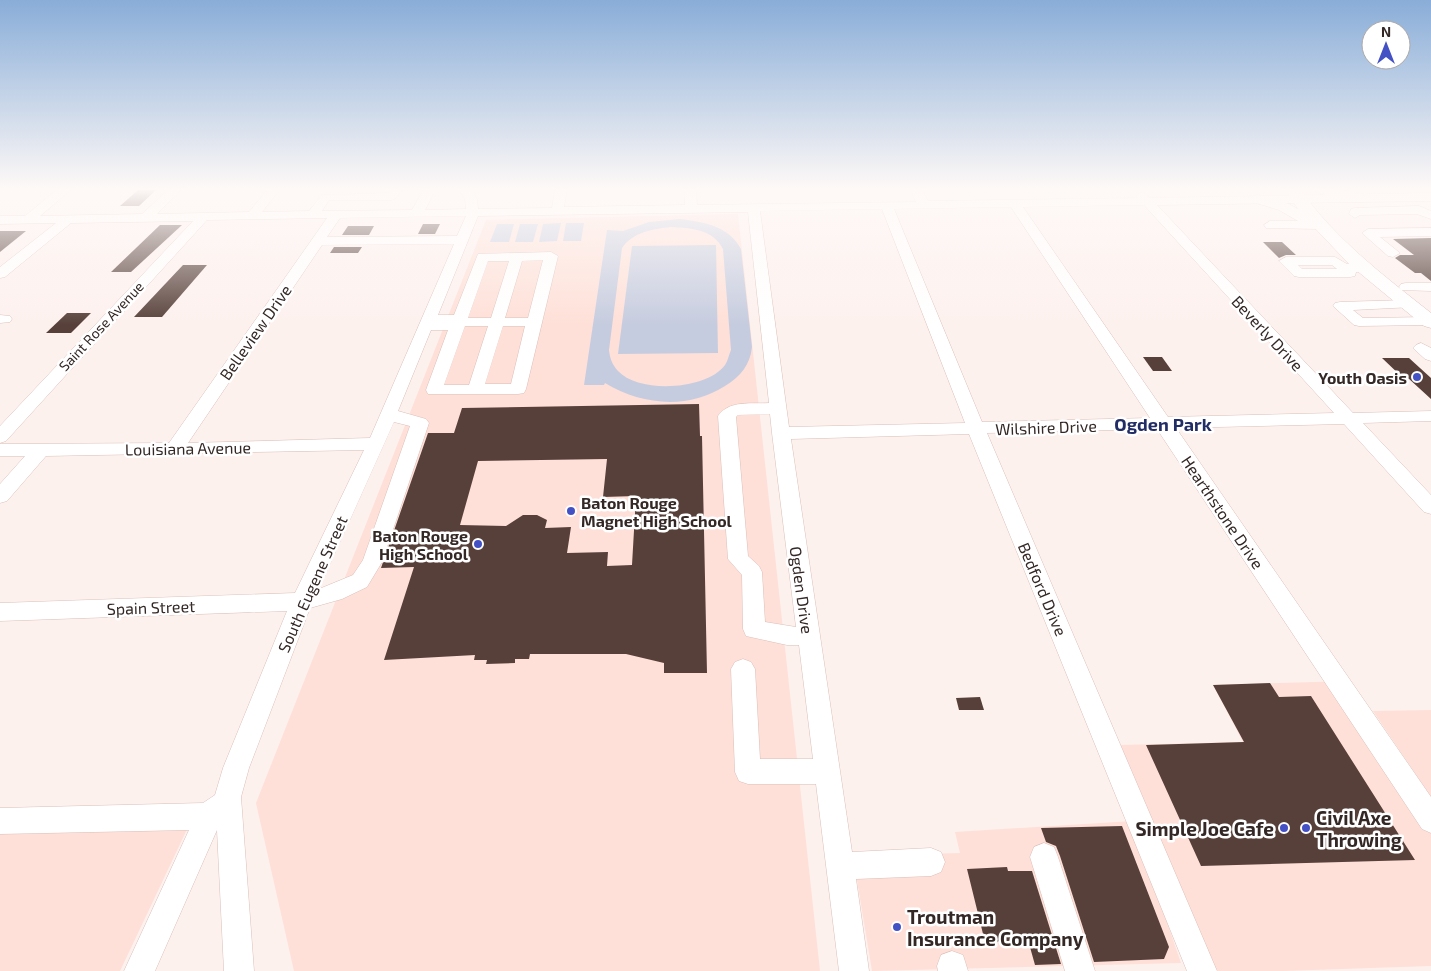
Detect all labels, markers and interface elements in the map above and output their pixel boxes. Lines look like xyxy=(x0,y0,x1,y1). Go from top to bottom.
north arrow xyxy=(1361,20,1411,70)
text: N xyxy=(1381,23,1391,40)
street label: Saint Rose Avenue xyxy=(55,278,147,374)
street label: Belleview Drive xyxy=(215,281,295,383)
street label: Beverly Drive xyxy=(1228,291,1308,375)
place label: Youth Oasis xyxy=(1318,368,1407,387)
marker: Youth Oasis xyxy=(1411,371,1423,383)
district label: Ogden Park xyxy=(1114,413,1212,435)
street label: Wilshire Drive xyxy=(995,416,1097,438)
street label: Louisiana Avenue xyxy=(125,437,251,459)
street label: Hearthstone Drive xyxy=(1178,452,1268,572)
place label: Baton Rouge Magnet High School xyxy=(581,493,733,530)
marker: Baton Rouge Magnet High School xyxy=(565,505,577,517)
street label: South Eugene Street xyxy=(273,513,351,655)
place label: Baton Rouge High School xyxy=(372,526,469,563)
marker: Baton Rouge High School xyxy=(472,538,484,550)
street label: Bedford Drive xyxy=(1015,539,1071,639)
street label: Ogden Drive xyxy=(786,545,818,635)
street label: Spain Street xyxy=(107,596,195,618)
place label: Civil Axe Throwing xyxy=(1316,806,1402,851)
place label: Simple Joe Cafe xyxy=(1135,817,1274,840)
marker: Simple Joe Cafe xyxy=(1278,822,1290,834)
marker: Civil Axe Throwing xyxy=(1300,822,1312,834)
place label: Troutman Insurance Company xyxy=(907,905,1084,951)
marker: Troutman Insurance Company xyxy=(891,921,903,933)

